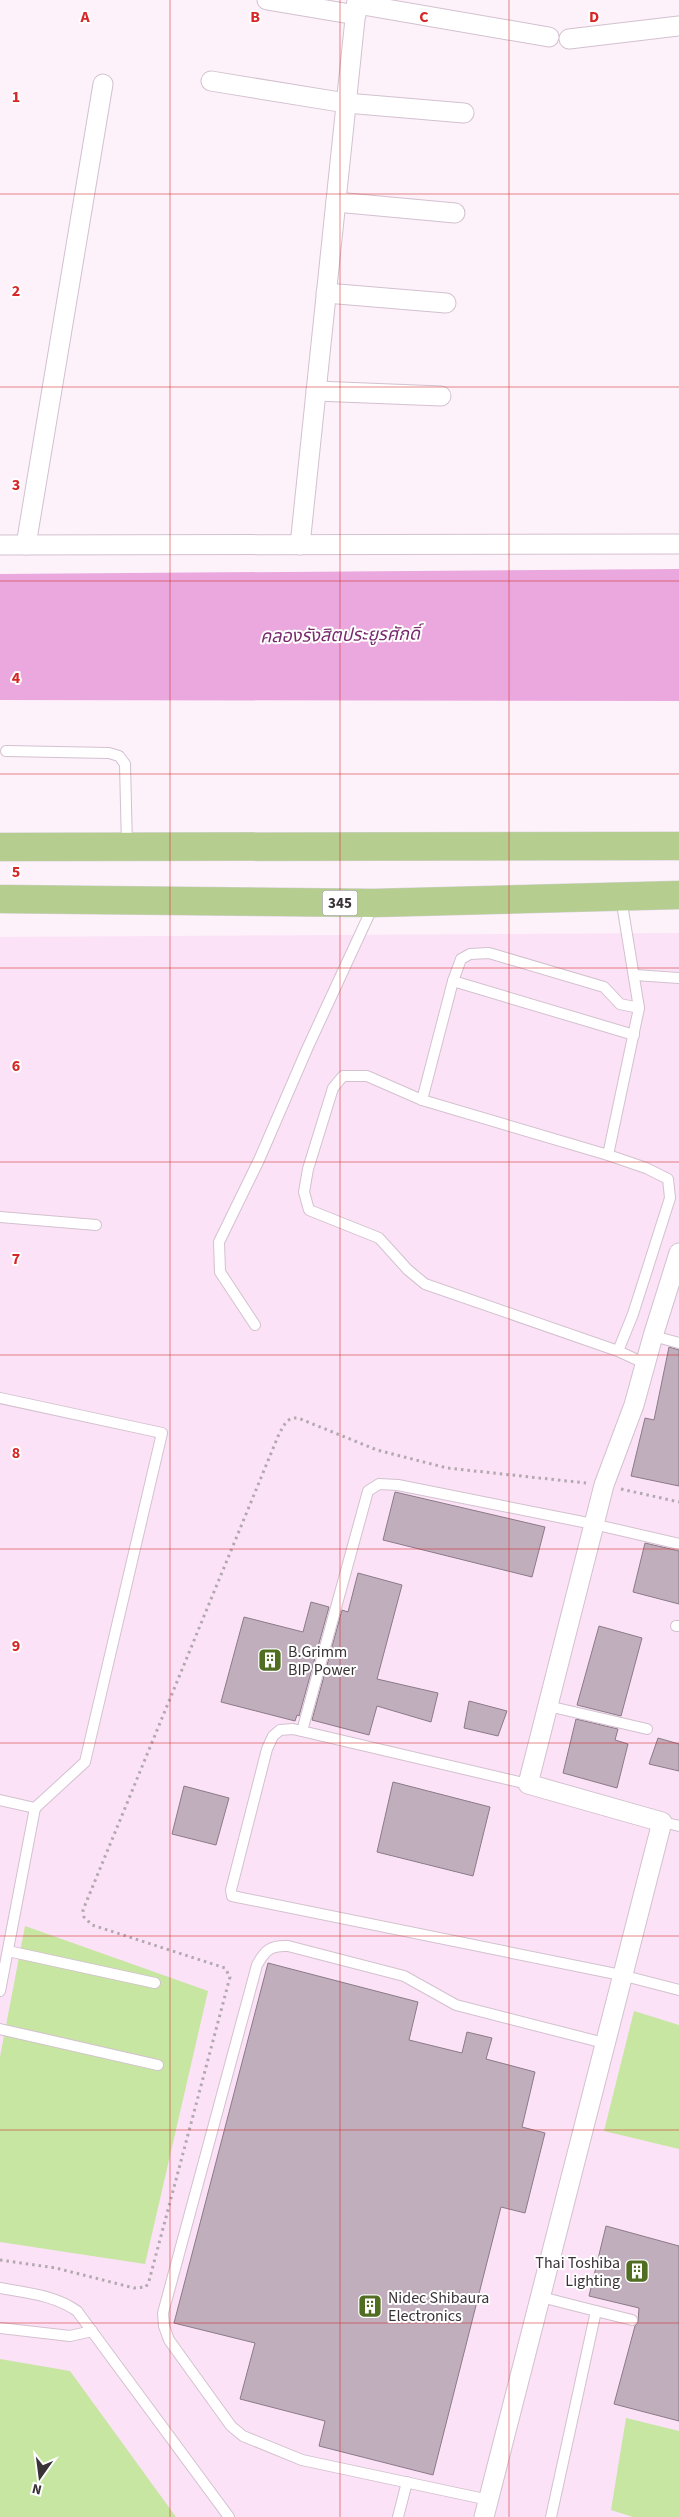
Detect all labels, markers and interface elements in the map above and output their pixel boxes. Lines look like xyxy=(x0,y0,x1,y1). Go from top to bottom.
text: A xyxy=(79,6,90,28)
text: B xyxy=(250,6,260,28)
text: C xyxy=(419,6,429,28)
text: D xyxy=(589,6,599,28)
text: 1 xyxy=(12,86,20,108)
text: 2 xyxy=(12,280,20,302)
text: 3 xyxy=(12,474,20,496)
water label: คลองรังสิตประยูรศักดิ์ xyxy=(260,622,425,649)
text: 4 xyxy=(12,667,21,689)
text: 5 xyxy=(12,861,20,883)
road number: 345 xyxy=(322,890,358,916)
text: 6 xyxy=(12,1055,20,1077)
text: 7 xyxy=(12,1248,20,1270)
text: 8 xyxy=(12,1442,20,1464)
text: 9 xyxy=(12,1635,20,1657)
place label: B.Grimm BIP Power xyxy=(288,1641,357,1681)
building icon: B.Grimm BIP Power xyxy=(257,1647,283,1673)
place label: Thai Toshiba Lighting xyxy=(535,2252,620,2292)
building icon: Thai Toshiba Lighting xyxy=(624,2258,650,2284)
place label: Nidec Shibaura Electronics xyxy=(388,2287,489,2327)
building icon: Nidec Shibaura Electronics xyxy=(357,2293,383,2319)
north arrow xyxy=(15,2452,65,2502)
text: N xyxy=(30,2478,44,2499)

